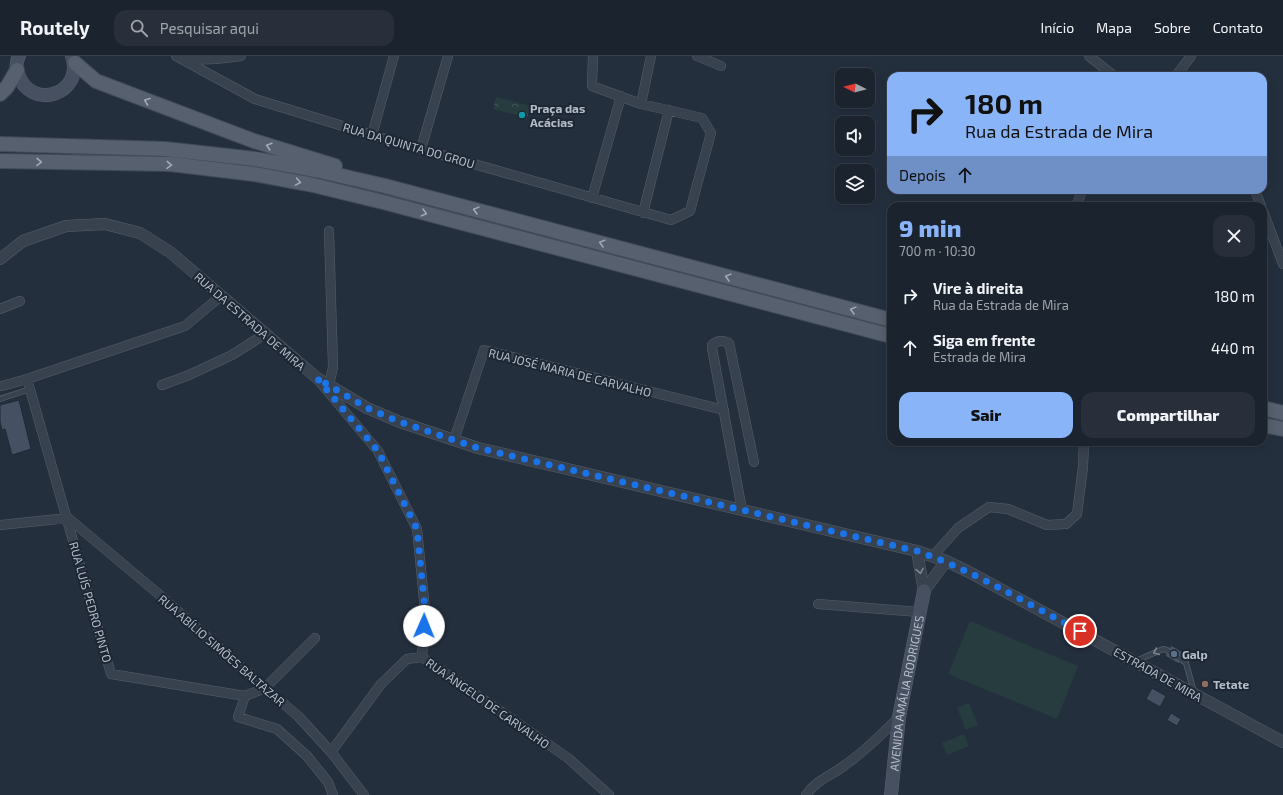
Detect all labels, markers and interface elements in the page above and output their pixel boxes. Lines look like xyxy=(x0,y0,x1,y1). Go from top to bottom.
search box xyxy=(114,10,394,46)
text: Routely xyxy=(20,16,90,39)
icon: search xyxy=(128,17,150,39)
text: Pesquisar aqui xyxy=(160,19,259,37)
text: Início xyxy=(1041,19,1074,36)
text: Mapa xyxy=(1096,19,1132,36)
text: Sobre xyxy=(1154,19,1191,36)
text: Contato xyxy=(1213,19,1263,36)
north arrow xyxy=(835,68,875,108)
map controls xyxy=(835,68,875,204)
text: 180 m xyxy=(965,86,1043,120)
icon: right xyxy=(899,88,951,140)
one-way arrow xyxy=(144,97,151,105)
place label: Praça das Acácias xyxy=(530,101,585,129)
marker: Praça das Acácias xyxy=(517,110,527,120)
button: sound xyxy=(835,116,875,156)
street label: RUA DA QUINTA DO GROU xyxy=(341,119,476,171)
text: Rua da Estrada de Mira xyxy=(965,120,1153,142)
one-way arrow xyxy=(266,142,273,151)
one-way arrow xyxy=(36,158,42,166)
one-way arrow xyxy=(166,160,172,169)
button: layers xyxy=(835,164,875,204)
icon: ahead xyxy=(954,164,976,186)
text: Depois xyxy=(899,166,946,184)
one-way arrow xyxy=(295,177,301,186)
one-way arrow xyxy=(473,206,480,215)
one-way arrow xyxy=(420,208,427,217)
text: 9 min xyxy=(899,213,961,242)
button: close xyxy=(1213,215,1255,257)
one-way arrow xyxy=(599,240,605,248)
text: 700 m · 10:30 xyxy=(899,243,976,259)
street label: RUA DA ESTRADA DE MIRA xyxy=(192,269,309,373)
one-way arrow xyxy=(724,273,731,281)
text: Vire à direita xyxy=(933,279,1023,297)
icon: right xyxy=(899,285,921,307)
text: 180 m xyxy=(1214,287,1255,305)
text: Rua da Estrada de Mira xyxy=(933,297,1069,313)
one-way arrow xyxy=(850,306,857,315)
text: Siga em frente xyxy=(933,331,1035,349)
icon: ahead xyxy=(899,337,921,359)
text: 440 m xyxy=(1211,339,1255,357)
street label: RUA JOSÉ MARIA DE CARVALHO xyxy=(487,345,653,399)
text: Estrada de Mira xyxy=(933,349,1026,365)
button: Sair xyxy=(899,392,1073,438)
button: Compartilhar xyxy=(1081,392,1255,438)
street label: RUA LUÍS PEDRO PINTO xyxy=(67,540,115,664)
one-way arrow xyxy=(915,568,924,574)
street label: RUA ABÍLIO SIMÕES BALTAZAR xyxy=(156,591,288,709)
position arrow xyxy=(403,605,445,647)
street label: AVENIDA AMÁLIA RODRIGUES xyxy=(886,614,926,772)
pin xyxy=(1063,614,1097,648)
icon: arrive xyxy=(1069,620,1091,642)
street label: ESTRADA DE MIRA xyxy=(1111,644,1205,704)
place label: Galp xyxy=(1182,647,1208,661)
one-way arrow xyxy=(1152,648,1159,656)
marker: Galp xyxy=(1169,649,1179,659)
street label: RUA ÂNGELO DE CARVALHO xyxy=(424,655,552,751)
place label: Tetate xyxy=(1213,677,1249,691)
marker: Tetate xyxy=(1200,679,1210,689)

